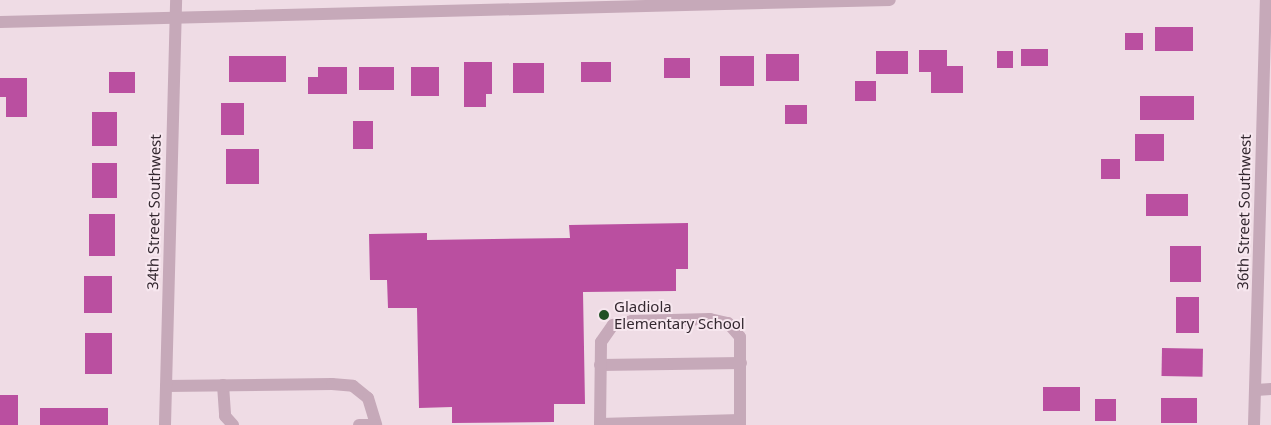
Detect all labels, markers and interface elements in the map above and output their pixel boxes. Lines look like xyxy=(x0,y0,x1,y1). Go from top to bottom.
street label: 34th Street Southwest xyxy=(144,134,164,290)
street label: 36th Street Southwest xyxy=(1234,134,1254,290)
place label: Gladiola Elementary School xyxy=(614,297,745,332)
marker: Gladiola Elementary School xyxy=(598,309,610,321)

